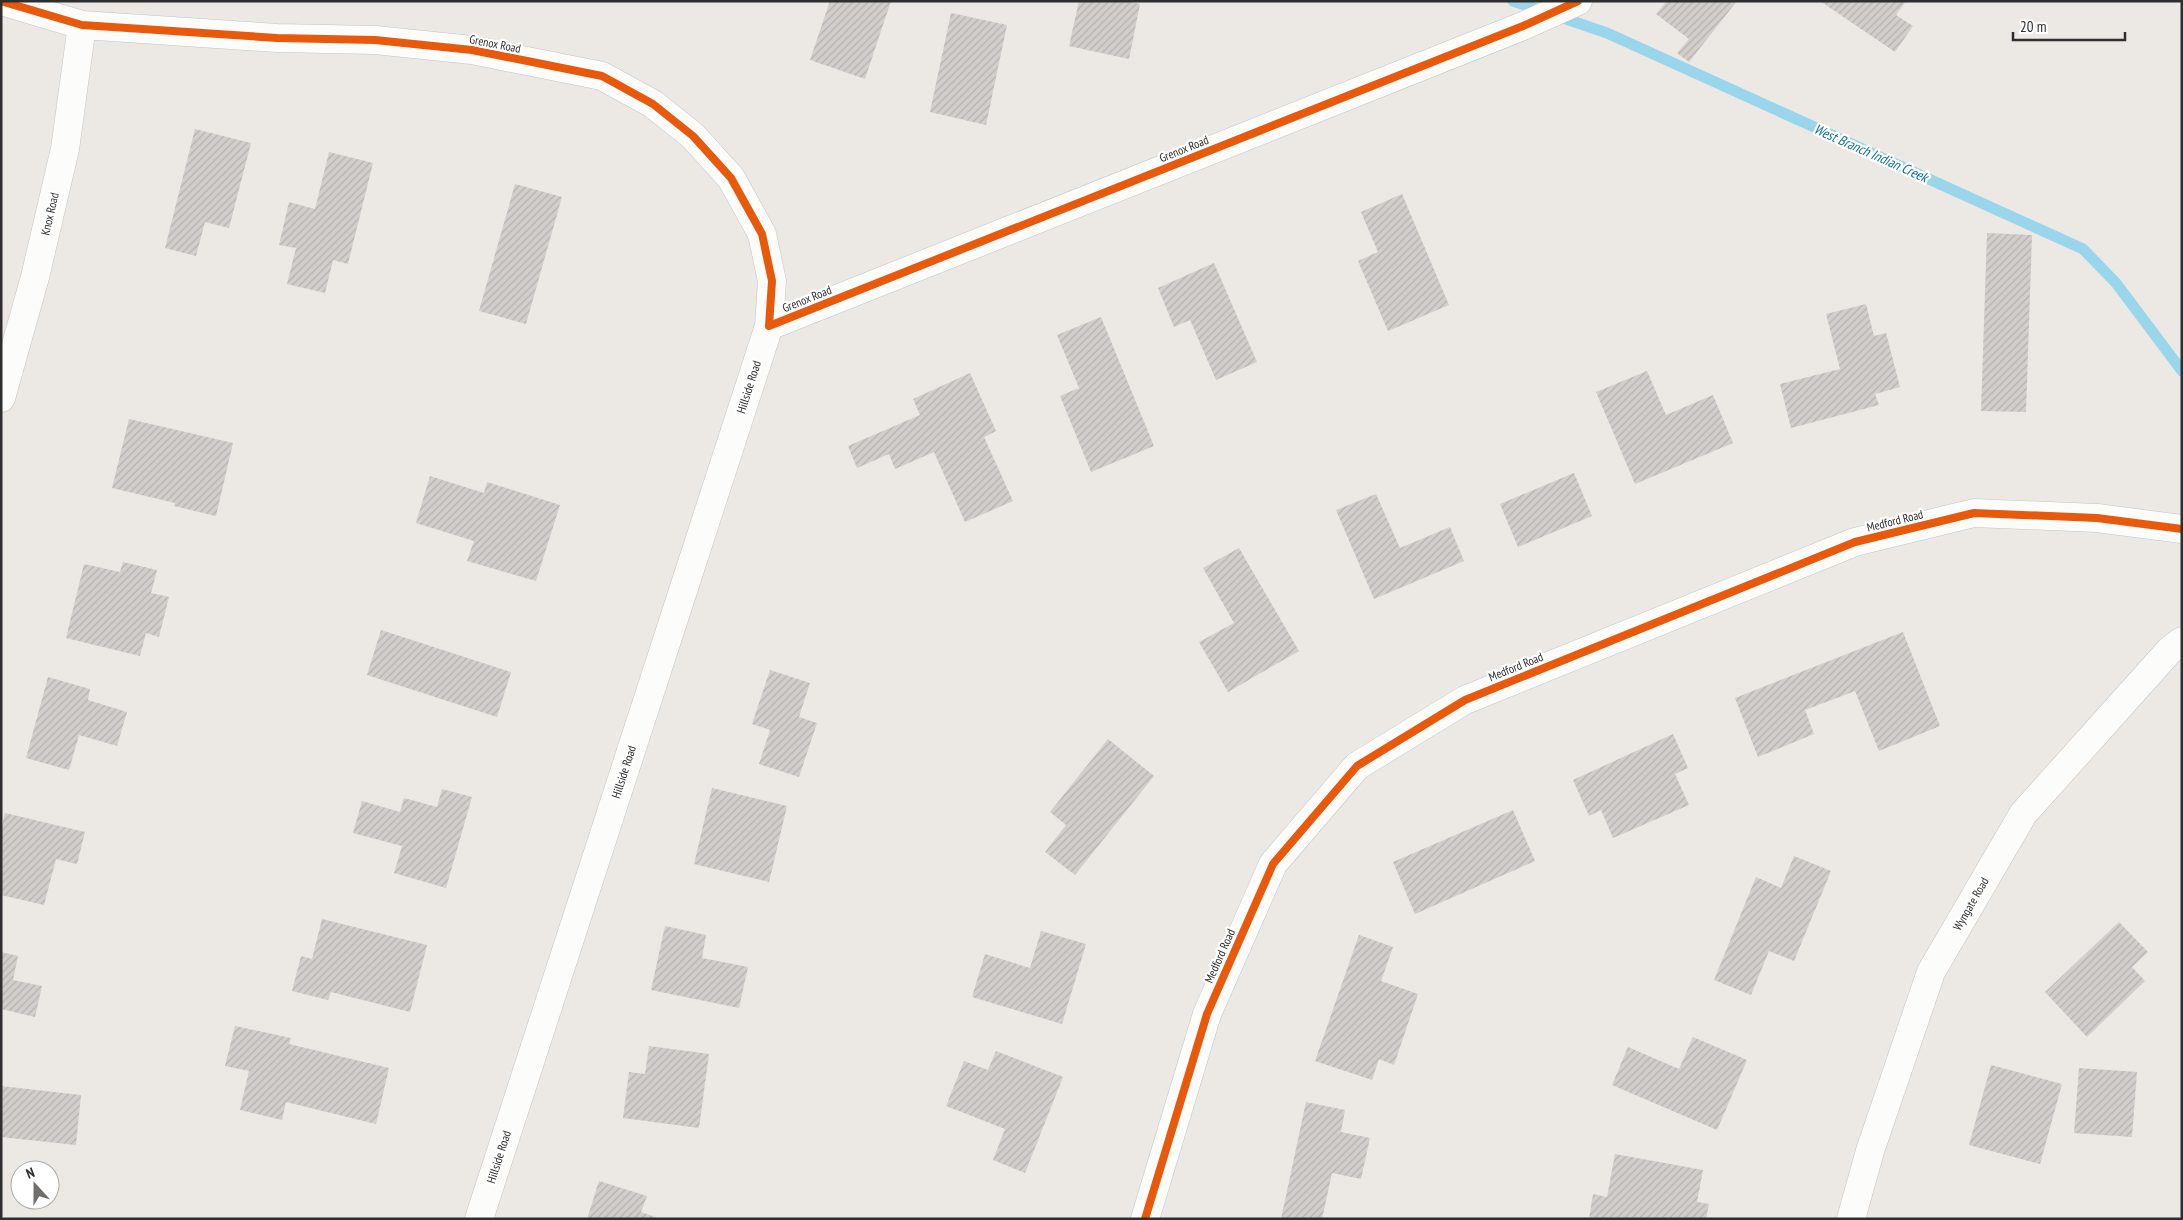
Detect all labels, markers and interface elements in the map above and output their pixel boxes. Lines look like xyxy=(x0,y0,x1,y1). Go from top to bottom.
scale bar xyxy=(2013,10,2126,42)
text: 20 m xyxy=(2020,17,2046,36)
street label: Grenox Road xyxy=(468,31,522,56)
water label: West Branch Indian Creek xyxy=(1811,120,1932,187)
street label: Grenox Road xyxy=(1157,132,1211,165)
street label: Knox Road xyxy=(37,191,62,237)
street label: Grenox Road xyxy=(780,282,834,315)
street label: Hillside Road xyxy=(733,359,764,415)
street label: Medford Road xyxy=(1865,506,1925,535)
street label: Medford Road xyxy=(1486,649,1545,684)
street label: Hillside Road xyxy=(608,744,639,800)
street label: Wyngate Road xyxy=(1949,875,1992,933)
street label: Medford Road xyxy=(1201,926,1238,985)
street label: Hillside Road xyxy=(483,1129,514,1185)
north arrow xyxy=(10,1160,60,1210)
text: N xyxy=(24,1163,37,1183)

